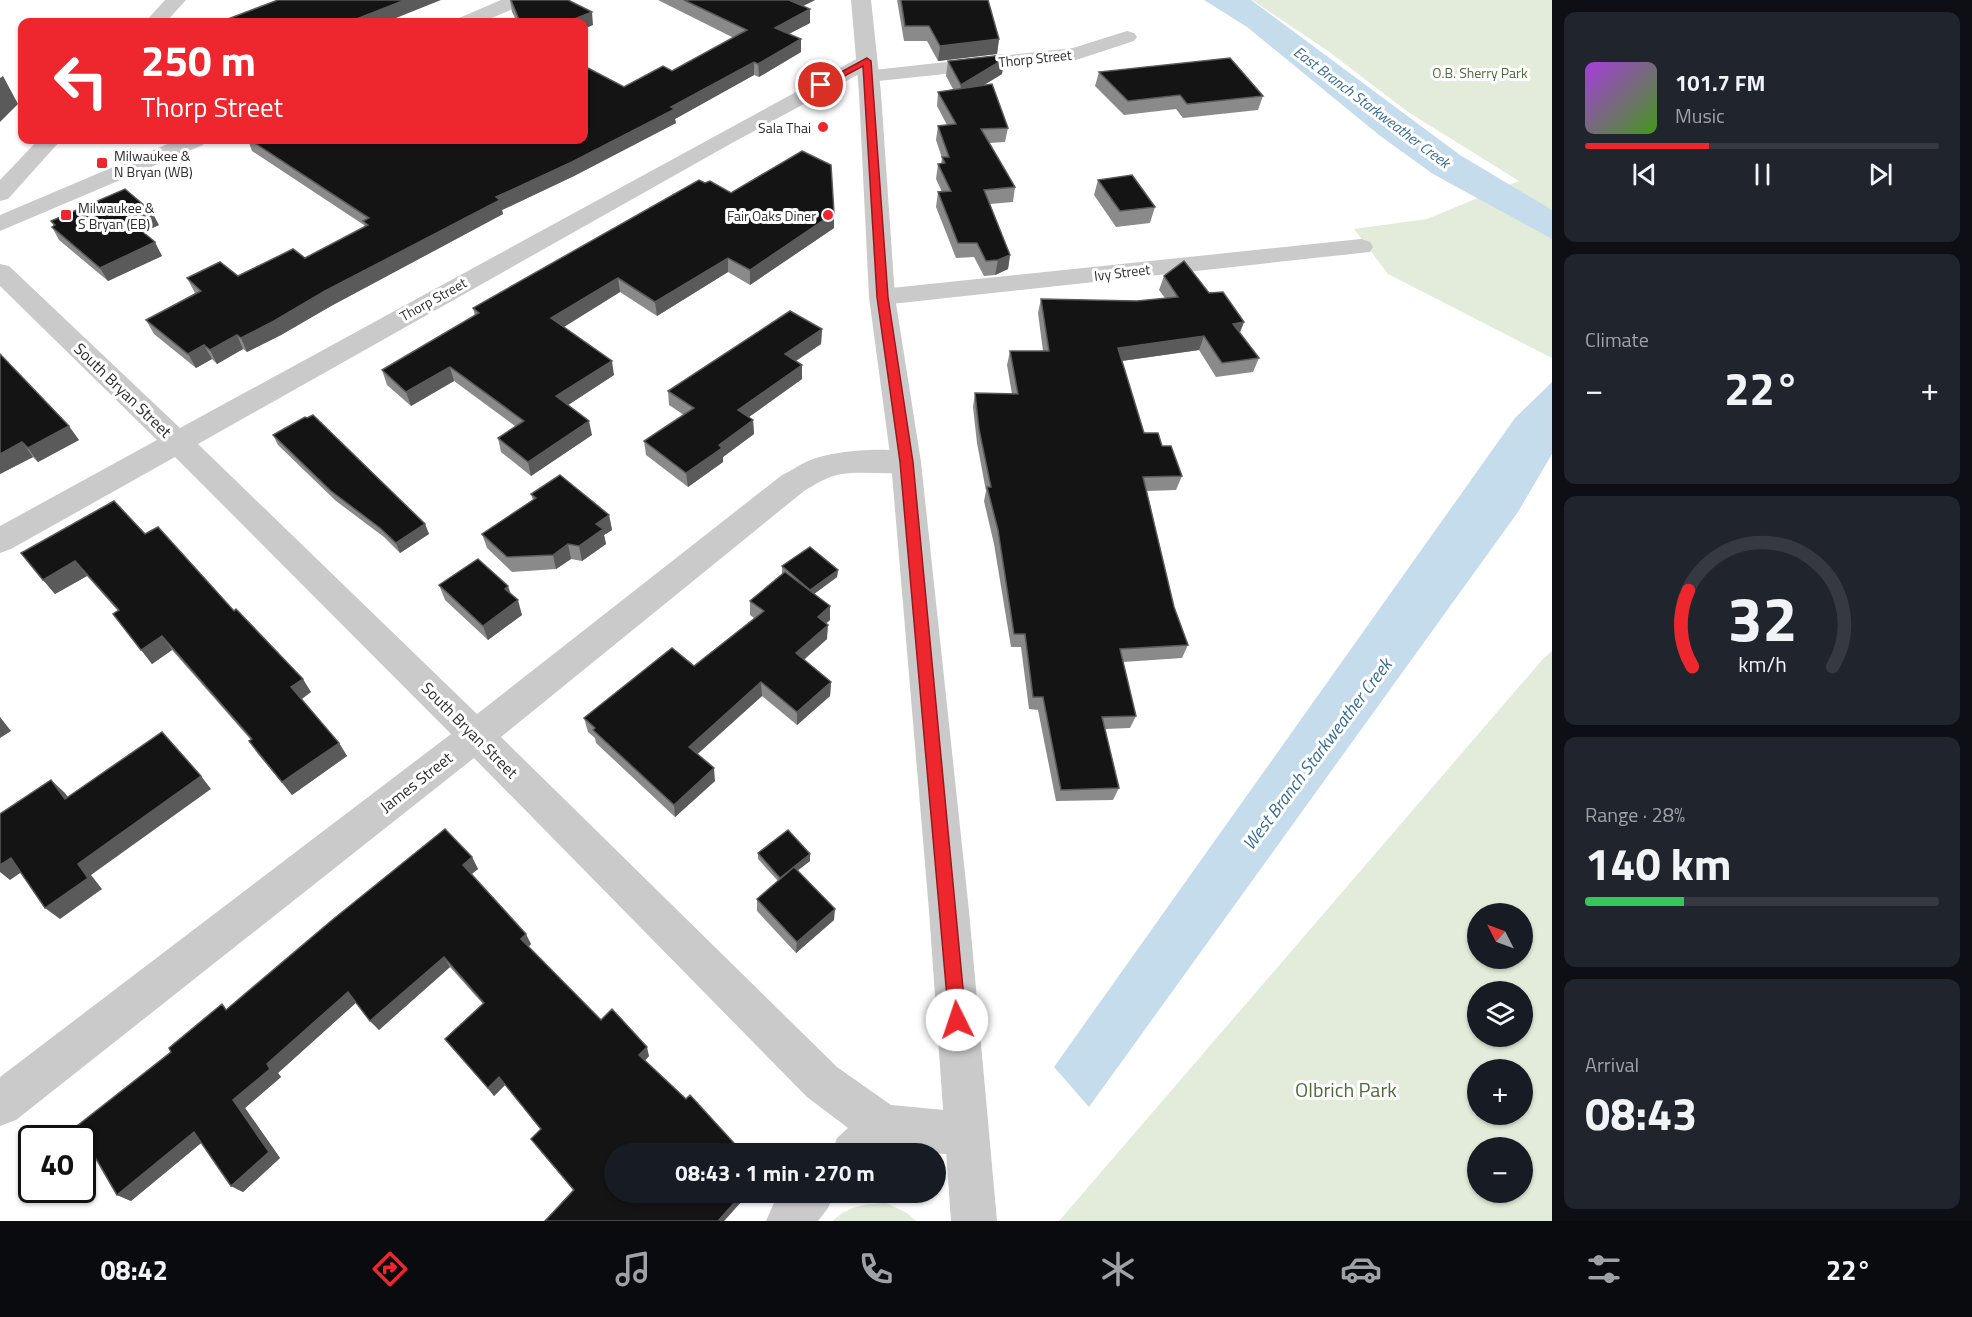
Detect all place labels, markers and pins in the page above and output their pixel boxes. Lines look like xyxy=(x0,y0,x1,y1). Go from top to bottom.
pin xyxy=(795,59,846,110)
place label: Sala Thai xyxy=(758,117,811,138)
marker: Sala Thai xyxy=(816,120,830,134)
place label: Milwaukee & N Bryan (WB) xyxy=(114,145,193,182)
marker: Milwaukee & N Bryan (WB) xyxy=(95,156,109,170)
place label: Milwaukee & S Bryan (EB) xyxy=(78,197,155,234)
place label: Fair Oaks Diner xyxy=(727,205,816,226)
marker: Milwaukee & S Bryan (EB) xyxy=(59,208,73,222)
marker: Fair Oaks Diner xyxy=(821,208,835,222)

